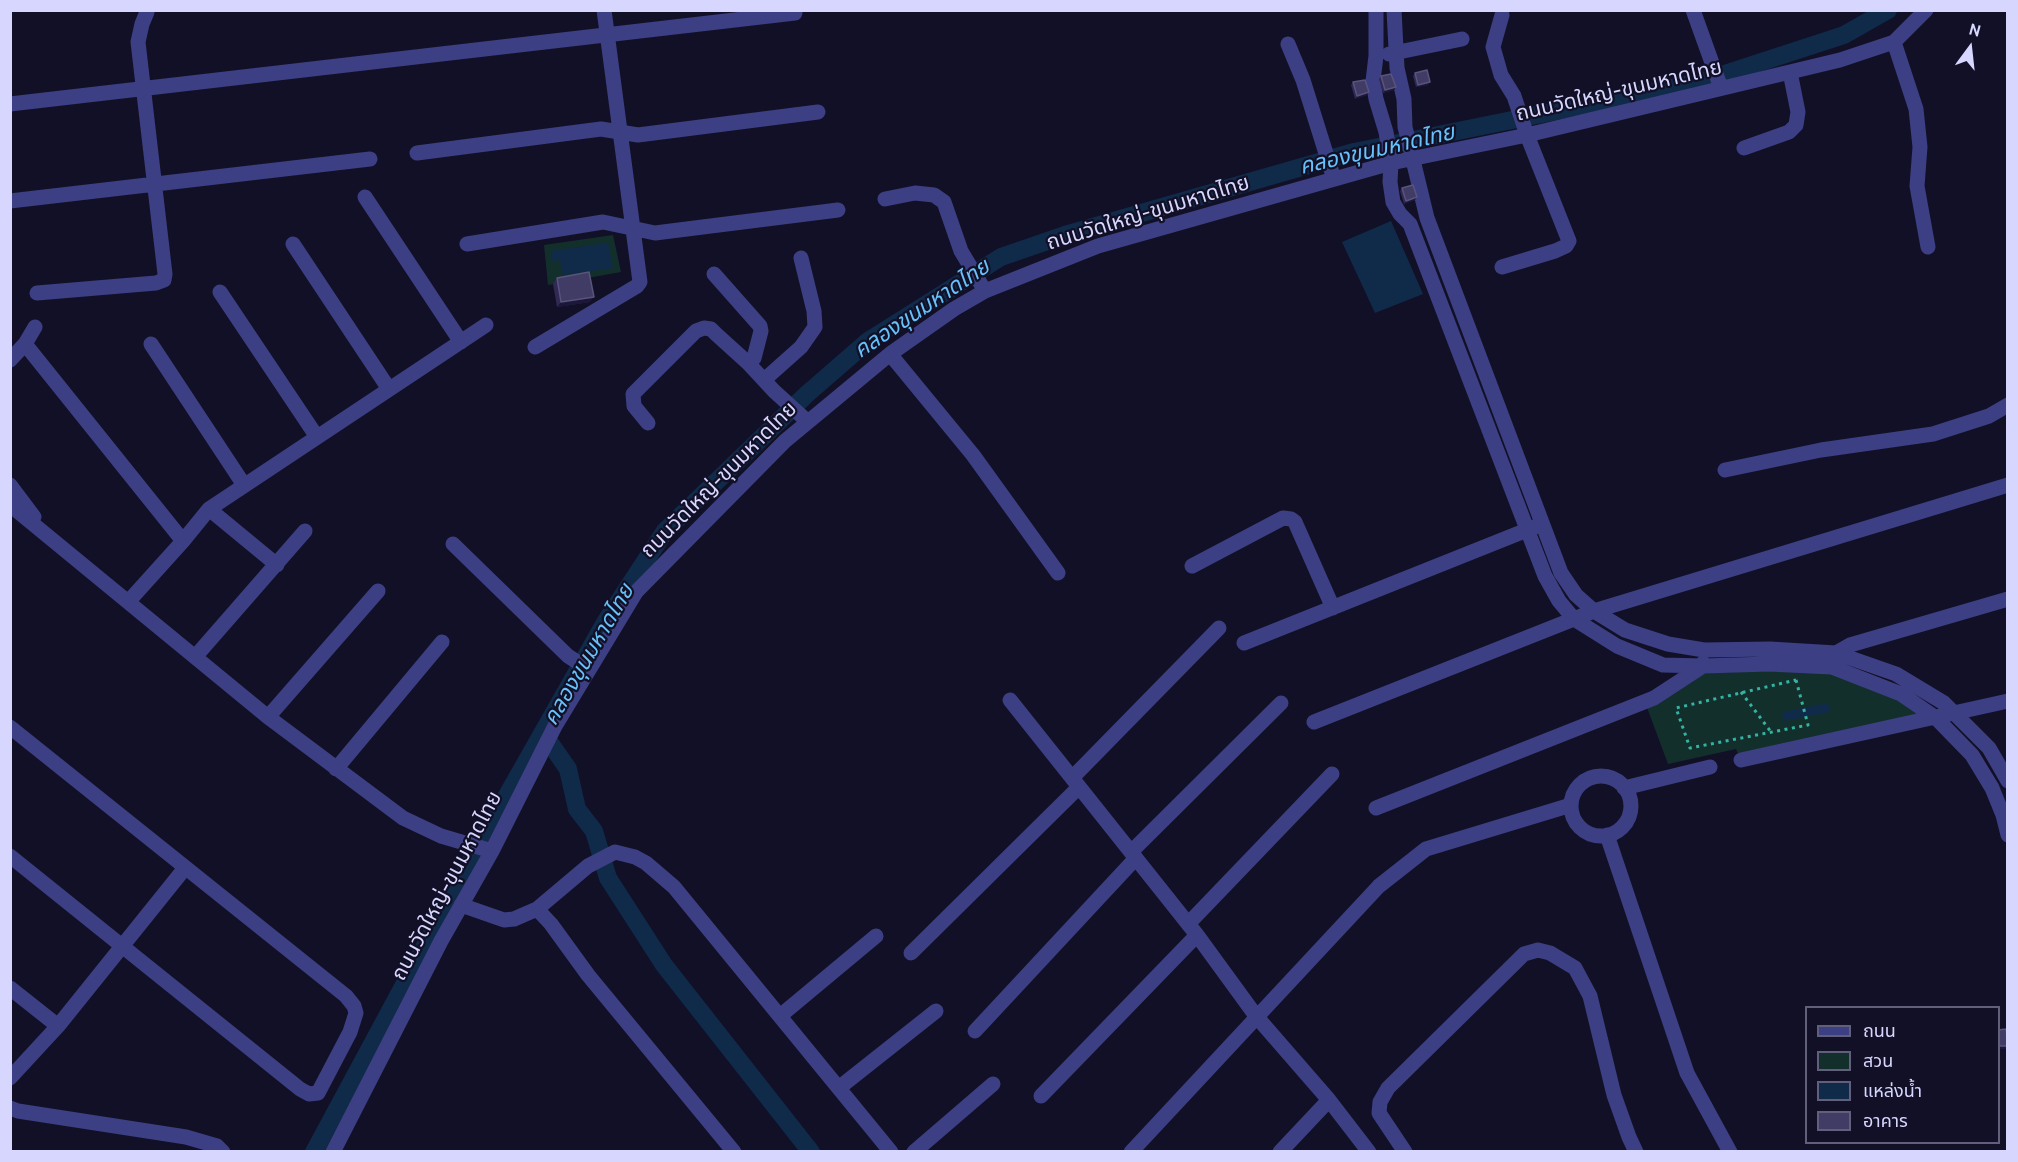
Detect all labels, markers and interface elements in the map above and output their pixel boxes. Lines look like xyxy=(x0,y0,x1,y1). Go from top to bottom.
north arrow xyxy=(1940,18,2000,78)
text: N xyxy=(1967,19,1983,41)
street label: ถนนวัดใหญ่-ขุนมหาดไทย xyxy=(1513,55,1725,127)
water label: คลองขุนมหาดไทย xyxy=(1297,119,1457,181)
street label: ถนนวัดใหญ่-ขุนมหาดไทย xyxy=(1044,170,1252,256)
water label: คลองขุนมหาดไทย xyxy=(849,254,995,364)
street label: ถนนวัดใหญ่-ขุนมหาดไทย xyxy=(636,397,802,563)
water label: คลองขุนมหาดไทย xyxy=(538,580,640,730)
street label: ถนนวัดใหญ่-ขุนมหาดไทย xyxy=(386,787,508,985)
legend xyxy=(1805,1006,2000,1144)
text: ถนน xyxy=(1863,1020,1896,1042)
text: สวน xyxy=(1863,1050,1893,1072)
text: แหล่งน้ำ xyxy=(1863,1080,1922,1102)
text: อาคาร xyxy=(1863,1110,1908,1132)

